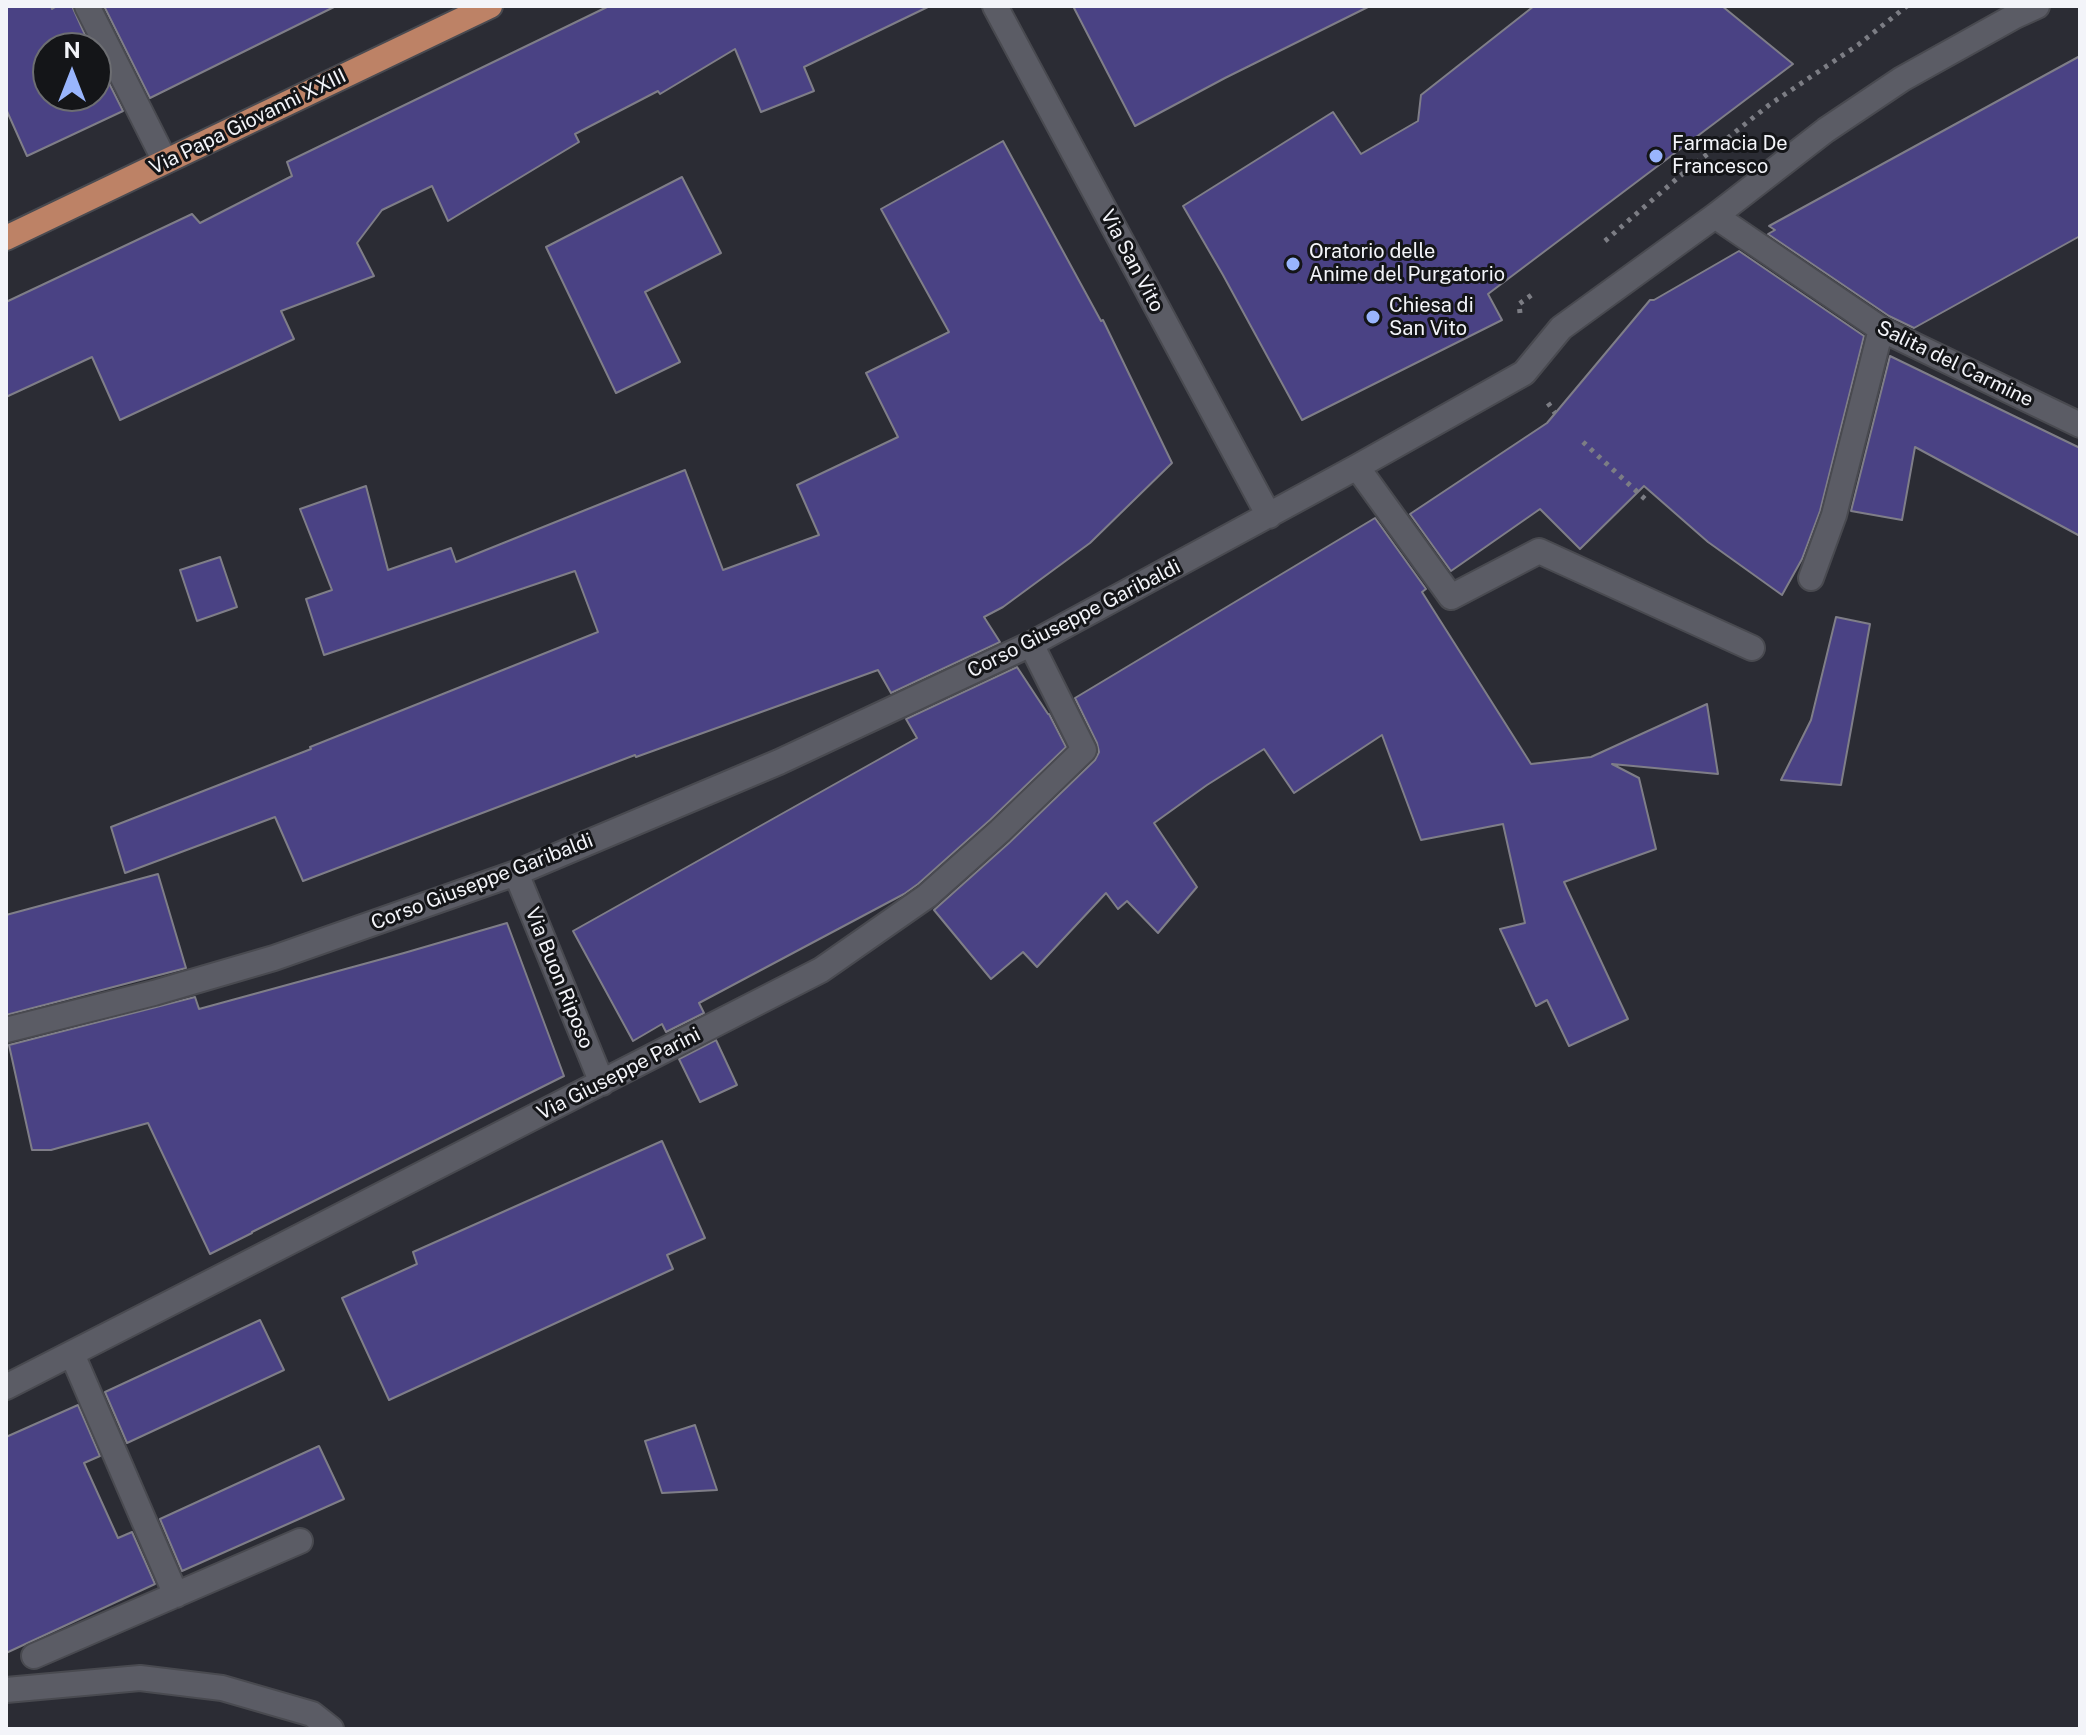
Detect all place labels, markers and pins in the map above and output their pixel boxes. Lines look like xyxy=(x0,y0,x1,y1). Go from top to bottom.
place label: Farmacia De Francesco xyxy=(1672,132,1788,179)
marker: Farmacia De Francesco xyxy=(1647,147,1665,165)
place label: Oratorio delle Anime del Purgatorio xyxy=(1309,240,1505,287)
marker: Oratorio delle Anime del Purgatorio xyxy=(1284,255,1302,273)
place label: Chiesa di San Vito xyxy=(1389,294,1474,341)
marker: Chiesa di San Vito xyxy=(1364,308,1382,326)

